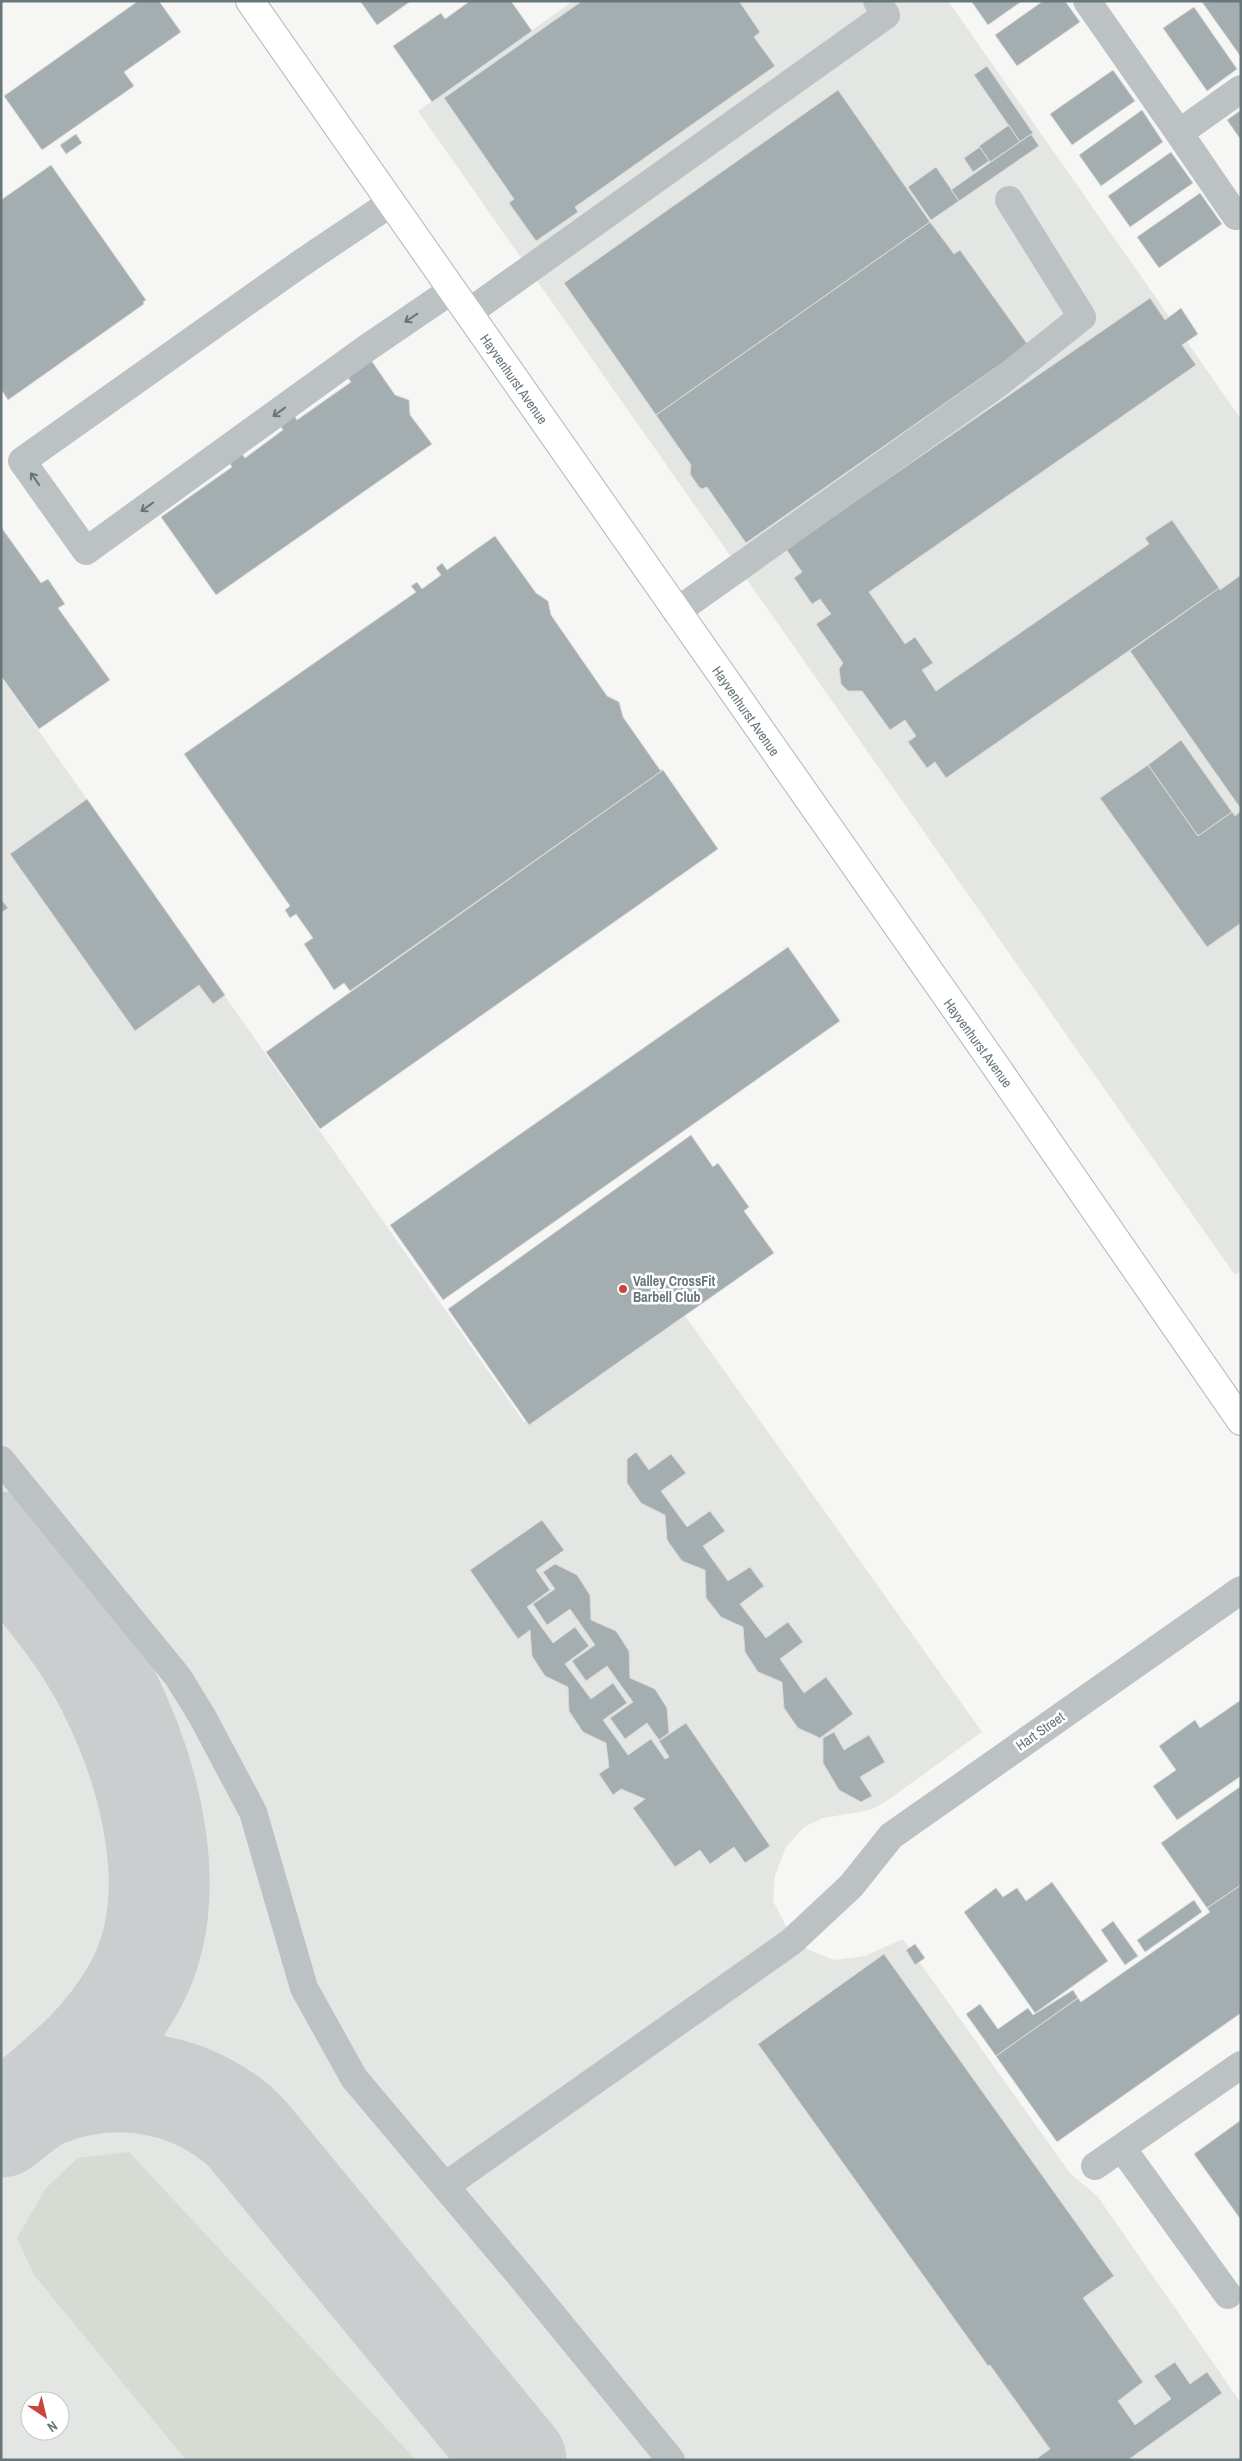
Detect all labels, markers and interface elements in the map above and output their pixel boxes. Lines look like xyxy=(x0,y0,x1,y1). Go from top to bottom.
one-way arrow xyxy=(404,312,418,323)
street label: Hayvenhurst Avenue xyxy=(476,331,552,427)
one-way arrow xyxy=(272,407,286,417)
one-way arrow xyxy=(30,473,40,487)
one-way arrow xyxy=(141,501,154,512)
street label: Hayvenhurst Avenue xyxy=(708,663,784,759)
street label: Hayvenhurst Avenue xyxy=(940,995,1016,1091)
place label: Valley CrossFit Barbell Club xyxy=(633,1272,715,1306)
marker: Valley CrossFit Barbell Club xyxy=(617,1283,629,1295)
street label: Hart Street xyxy=(1012,1708,1068,1754)
north arrow xyxy=(20,2391,70,2441)
text: N xyxy=(44,2417,61,2436)

